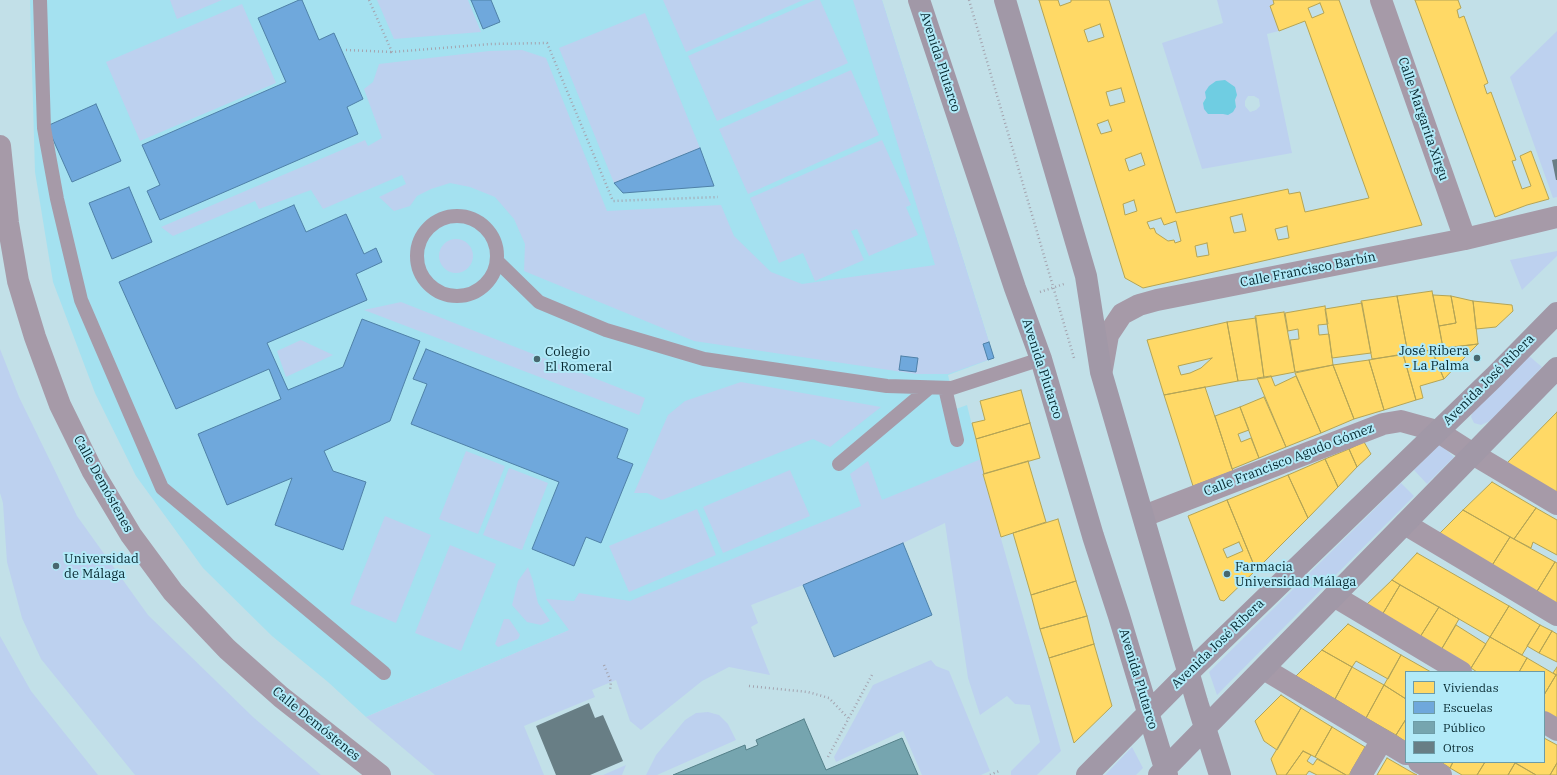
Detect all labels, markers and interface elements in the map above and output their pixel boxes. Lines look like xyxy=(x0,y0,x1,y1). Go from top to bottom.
street label: Avenida Plutarco xyxy=(916,10,964,114)
street label: Calle Margarita Xirgu xyxy=(1395,55,1451,183)
street label: Calle Francisco Barbín xyxy=(1239,249,1377,291)
street label: Avenida Plutarco xyxy=(1018,317,1066,421)
street label: Avenida José Ribera xyxy=(1440,331,1538,429)
place label: José Ribera - La Palma xyxy=(1399,343,1469,374)
place label: Colegio El Romeral xyxy=(545,344,612,375)
marker: José Ribera - La Palma xyxy=(1472,353,1482,363)
marker: Colegio El Romeral xyxy=(532,354,542,364)
street label: Calle Francisco Agudo Gómez xyxy=(1202,420,1376,500)
street label: Calle Demóstenes xyxy=(70,433,136,535)
place label: Universidad de Málaga xyxy=(64,551,139,582)
place label: Farmacia Universidad Málaga xyxy=(1235,559,1356,590)
marker: Universidad de Málaga xyxy=(51,561,61,571)
marker: Farmacia Universidad Málaga xyxy=(1222,569,1232,579)
street label: Avenida José Ribera xyxy=(1168,596,1268,692)
street label: Avenida Plutarco xyxy=(1115,627,1161,731)
legend xyxy=(1405,671,1545,763)
text: Viviendas xyxy=(1443,680,1499,695)
street label: Calle Demóstenes xyxy=(269,684,363,764)
text: Escuelas xyxy=(1443,700,1493,715)
text: Público xyxy=(1443,720,1485,735)
text: Otros xyxy=(1443,740,1474,755)

